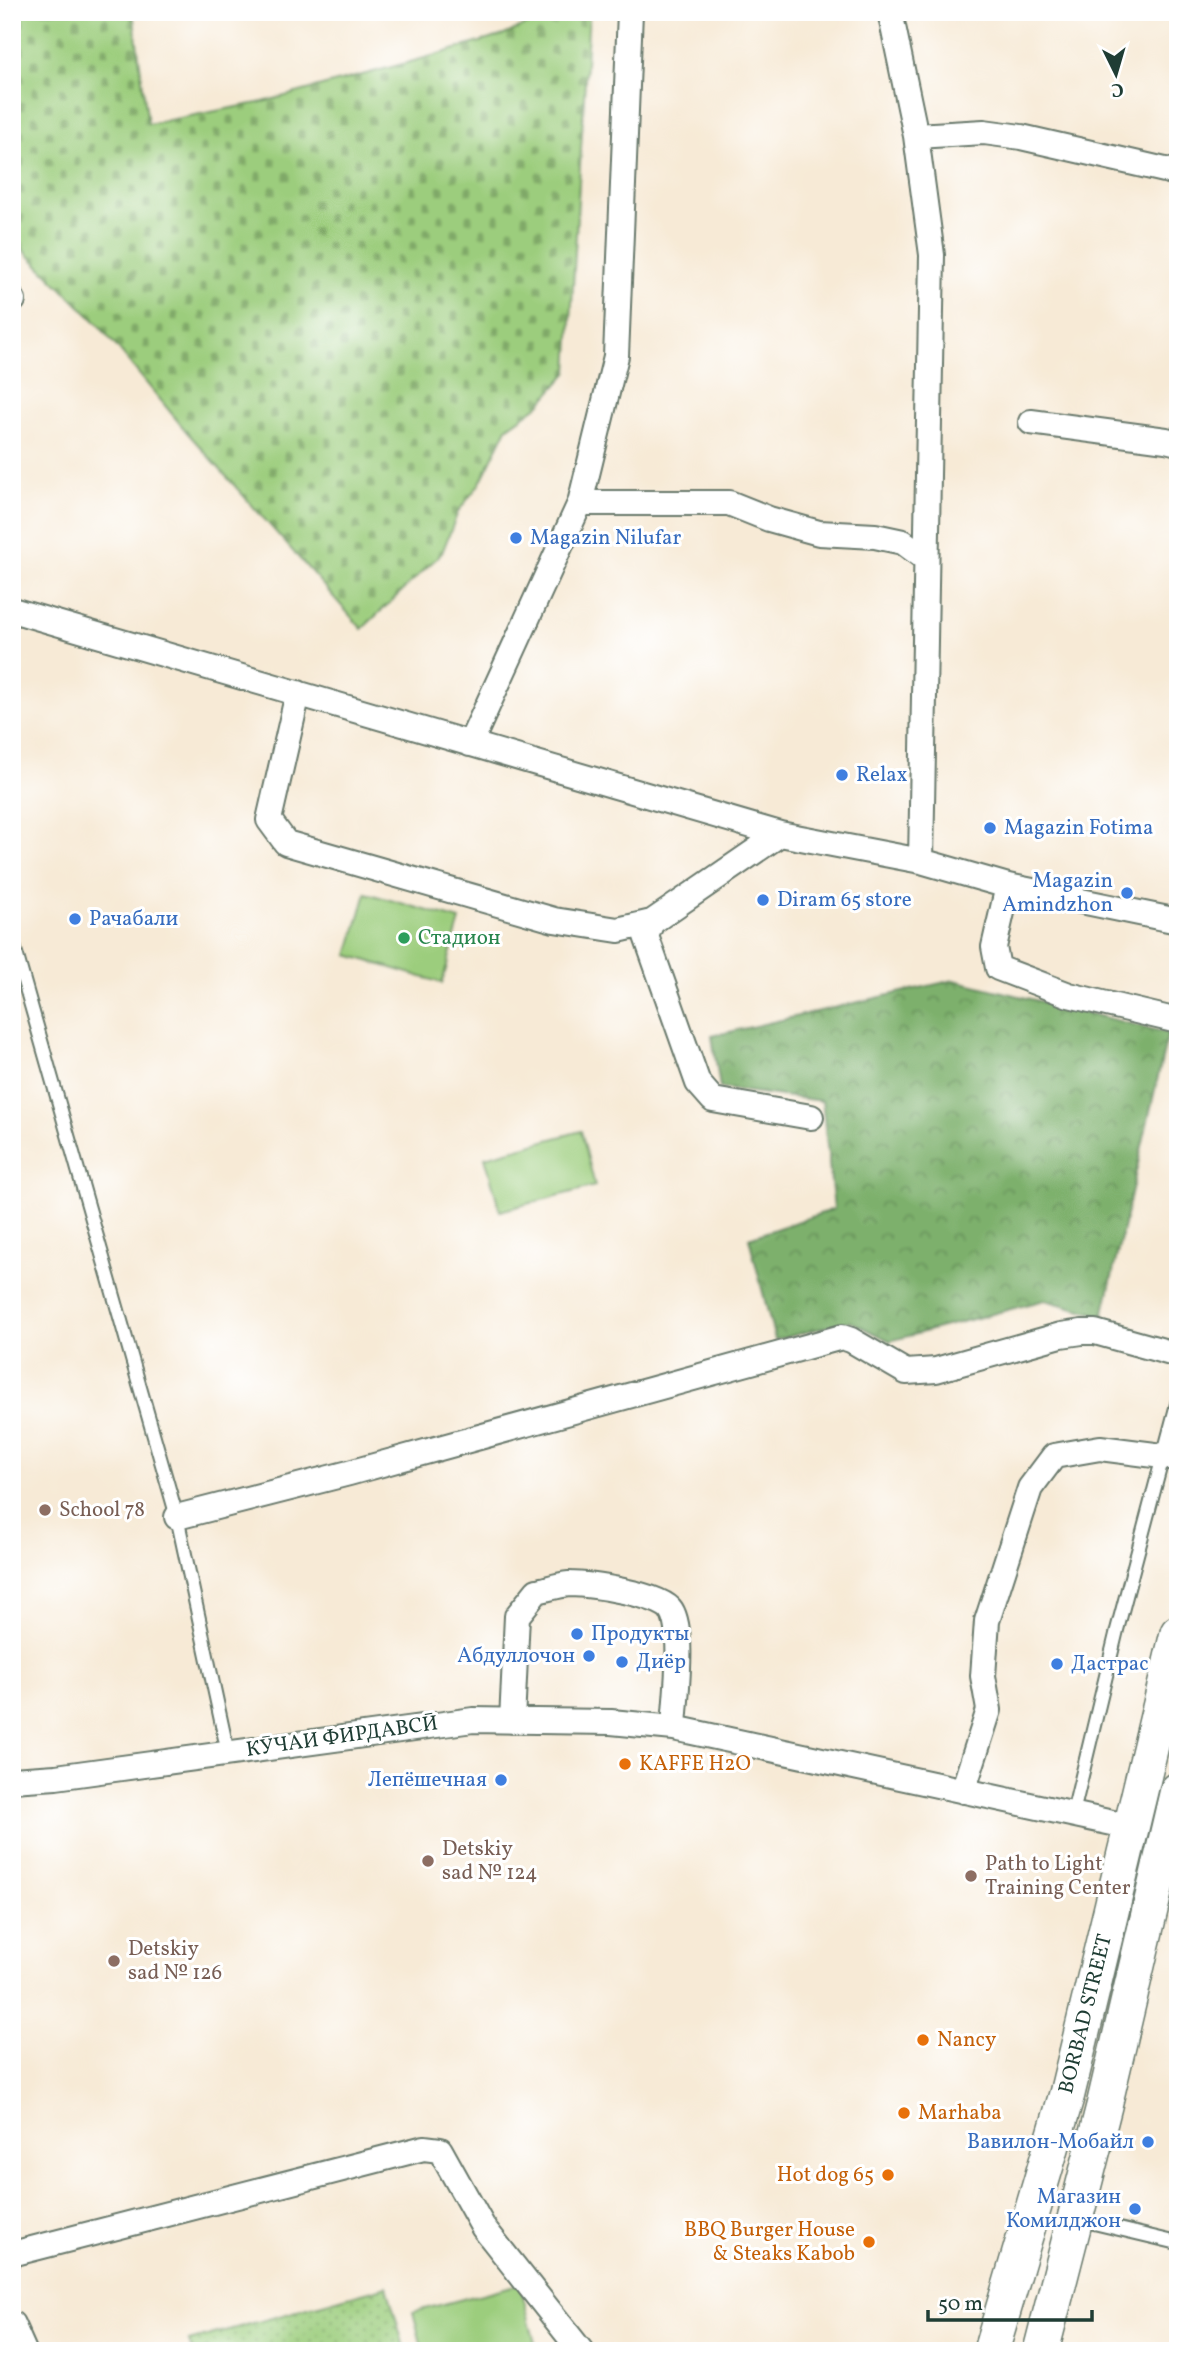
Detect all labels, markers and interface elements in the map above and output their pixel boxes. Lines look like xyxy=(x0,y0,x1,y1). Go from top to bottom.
north arrow xyxy=(1082,38,1152,108)
text: С xyxy=(1110,75,1125,102)
place label: Magazin Nilufar xyxy=(530,524,681,553)
marker: Magazin Nilufar xyxy=(508,530,524,546)
place label: Relax xyxy=(856,761,907,790)
marker: Relax xyxy=(834,767,850,783)
place label: Magazin Fotima xyxy=(1004,814,1153,843)
marker: Magazin Fotima xyxy=(982,820,998,836)
place label: Magazin Amindzhon xyxy=(1002,867,1113,920)
marker: Magazin Amindzhon xyxy=(1119,885,1135,901)
place label: Diram 65 store xyxy=(777,886,912,915)
marker: Diram 65 store xyxy=(755,892,771,908)
place label: Рачабали xyxy=(89,905,179,934)
marker: Рачабали xyxy=(67,911,83,927)
place label: Стадион xyxy=(418,924,501,953)
marker: Стадион xyxy=(396,930,412,946)
place label: School 78 xyxy=(59,1496,145,1525)
marker: School 78 xyxy=(37,1502,53,1518)
place label: Продукты xyxy=(591,1620,690,1649)
marker: Продукты xyxy=(569,1626,585,1642)
place label: Абдуллочон xyxy=(457,1642,575,1671)
marker: Абдуллочон xyxy=(581,1648,597,1664)
place label: Диëр xyxy=(636,1648,686,1677)
place label: Дастрас xyxy=(1071,1650,1149,1679)
marker: Диëр xyxy=(614,1654,630,1670)
marker: Дастрас xyxy=(1049,1656,1065,1672)
street label: КӮЧАИ ФИРДАВСӢ xyxy=(244,1709,440,1765)
place label: KAFFE H2O xyxy=(639,1750,751,1779)
marker: KAFFE H2O xyxy=(617,1756,633,1772)
place label: Лепёшечная xyxy=(368,1766,487,1795)
marker: Лепёшечная xyxy=(493,1772,509,1788)
place label: Detskiy sad № 124 xyxy=(442,1835,538,1888)
place label: Path to Light Training Center xyxy=(985,1850,1131,1903)
marker: Detskiy sad № 124 xyxy=(420,1853,436,1869)
marker: Path to Light Training Center xyxy=(963,1868,979,1884)
street label: BORBAD STREET xyxy=(1052,1931,1120,2097)
place label: Detskiy sad № 126 xyxy=(128,1935,222,1988)
marker: Detskiy sad № 126 xyxy=(106,1953,122,1969)
place label: Nancy xyxy=(937,2026,997,2055)
marker: Nancy xyxy=(915,2032,931,2048)
place label: Marhaba xyxy=(918,2099,1002,2128)
marker: Marhaba xyxy=(896,2105,912,2121)
place label: Вавилон-Мобайл xyxy=(967,2128,1134,2157)
marker: Вавилон-Мобайл xyxy=(1140,2134,1156,2150)
place label: Hot dog 65 xyxy=(777,2161,874,2190)
marker: Hot dog 65 xyxy=(880,2167,896,2183)
place label: Магазин Комилджон xyxy=(1006,2183,1121,2236)
marker: Магазин Комилджон xyxy=(1127,2201,1143,2217)
place label: BBQ Burger House & Steaks Kabob xyxy=(684,2216,855,2269)
marker: BBQ Burger House & Steaks Kabob xyxy=(861,2234,877,2250)
scale bar xyxy=(928,2279,1092,2323)
text: 50 m xyxy=(938,2290,983,2319)

